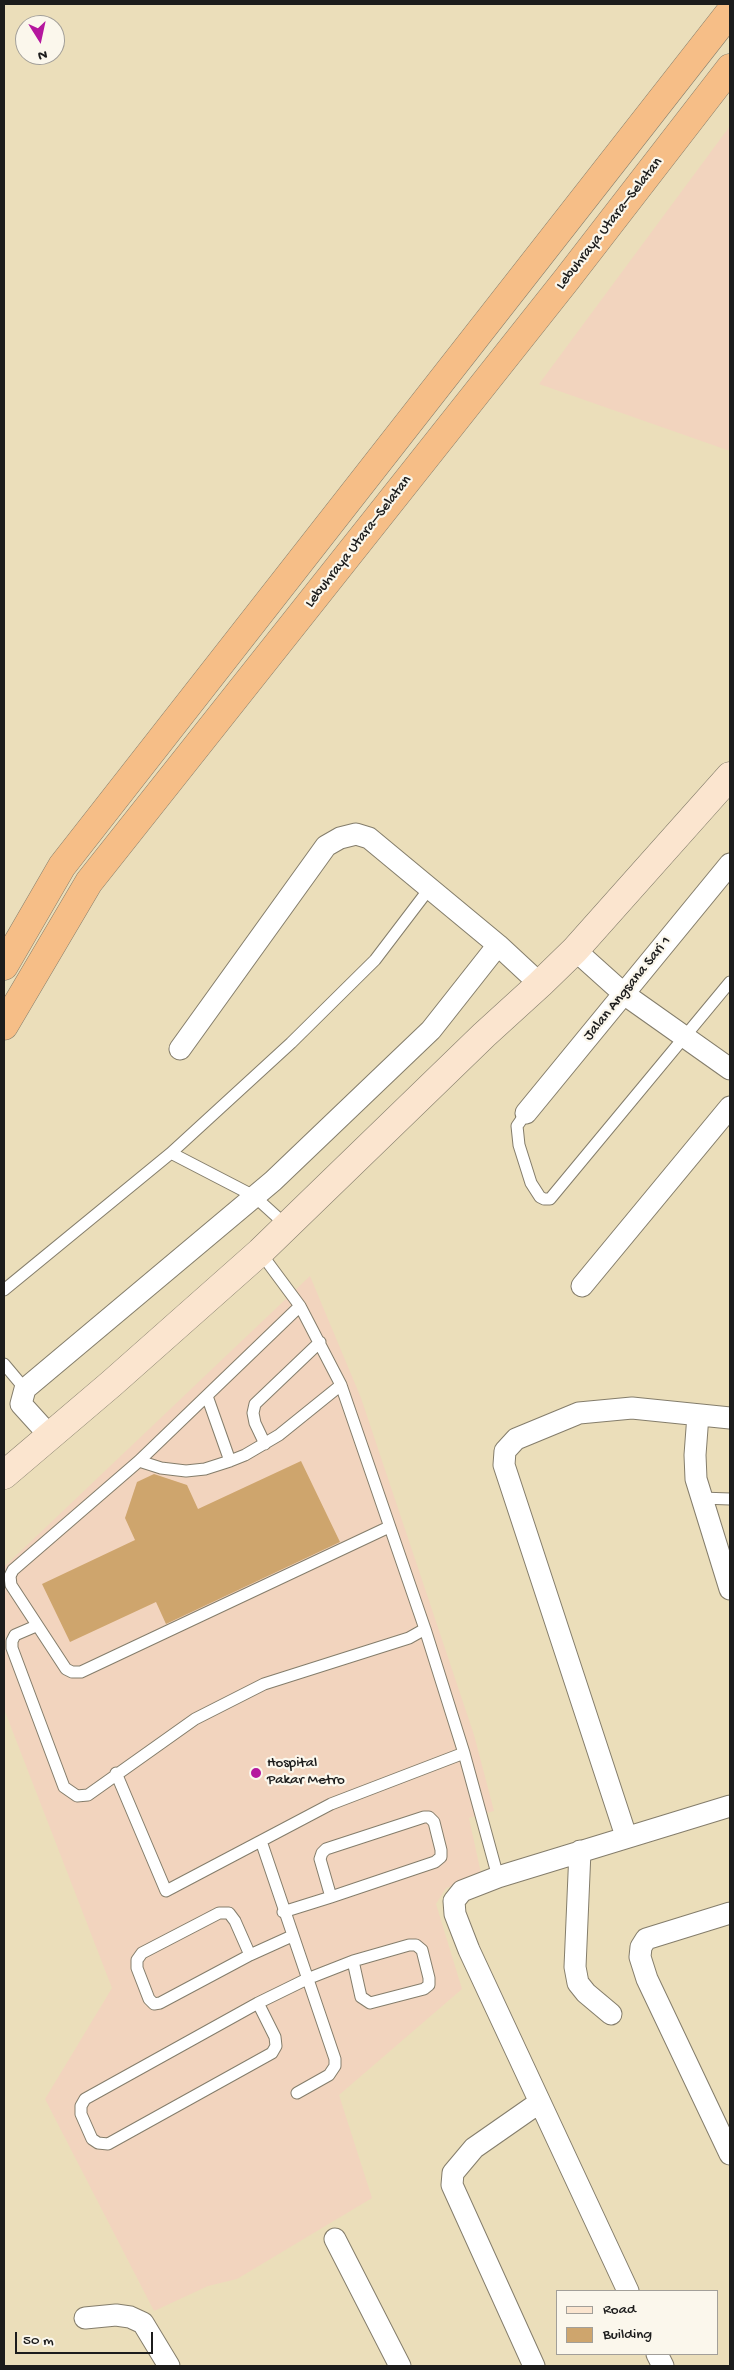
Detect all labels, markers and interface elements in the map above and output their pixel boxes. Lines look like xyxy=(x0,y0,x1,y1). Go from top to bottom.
north arrow xyxy=(15,15,65,65)
text: N xyxy=(37,45,49,63)
street label: Lebuhraya Utara–Selatan xyxy=(553,154,667,294)
street label: Lebuhraya Utara–Selatan xyxy=(302,472,416,612)
street label: Jalan Angsana Sari 1 xyxy=(580,933,676,1045)
place label: Hospital Pakar Metro xyxy=(267,1755,345,1790)
marker: Hospital Pakar Metro xyxy=(249,1766,263,1780)
legend xyxy=(556,2290,719,2355)
text: Road xyxy=(603,2301,636,2319)
scale bar xyxy=(18,2322,155,2354)
text: Building xyxy=(603,2326,652,2344)
text: 50 m xyxy=(23,2332,54,2350)

